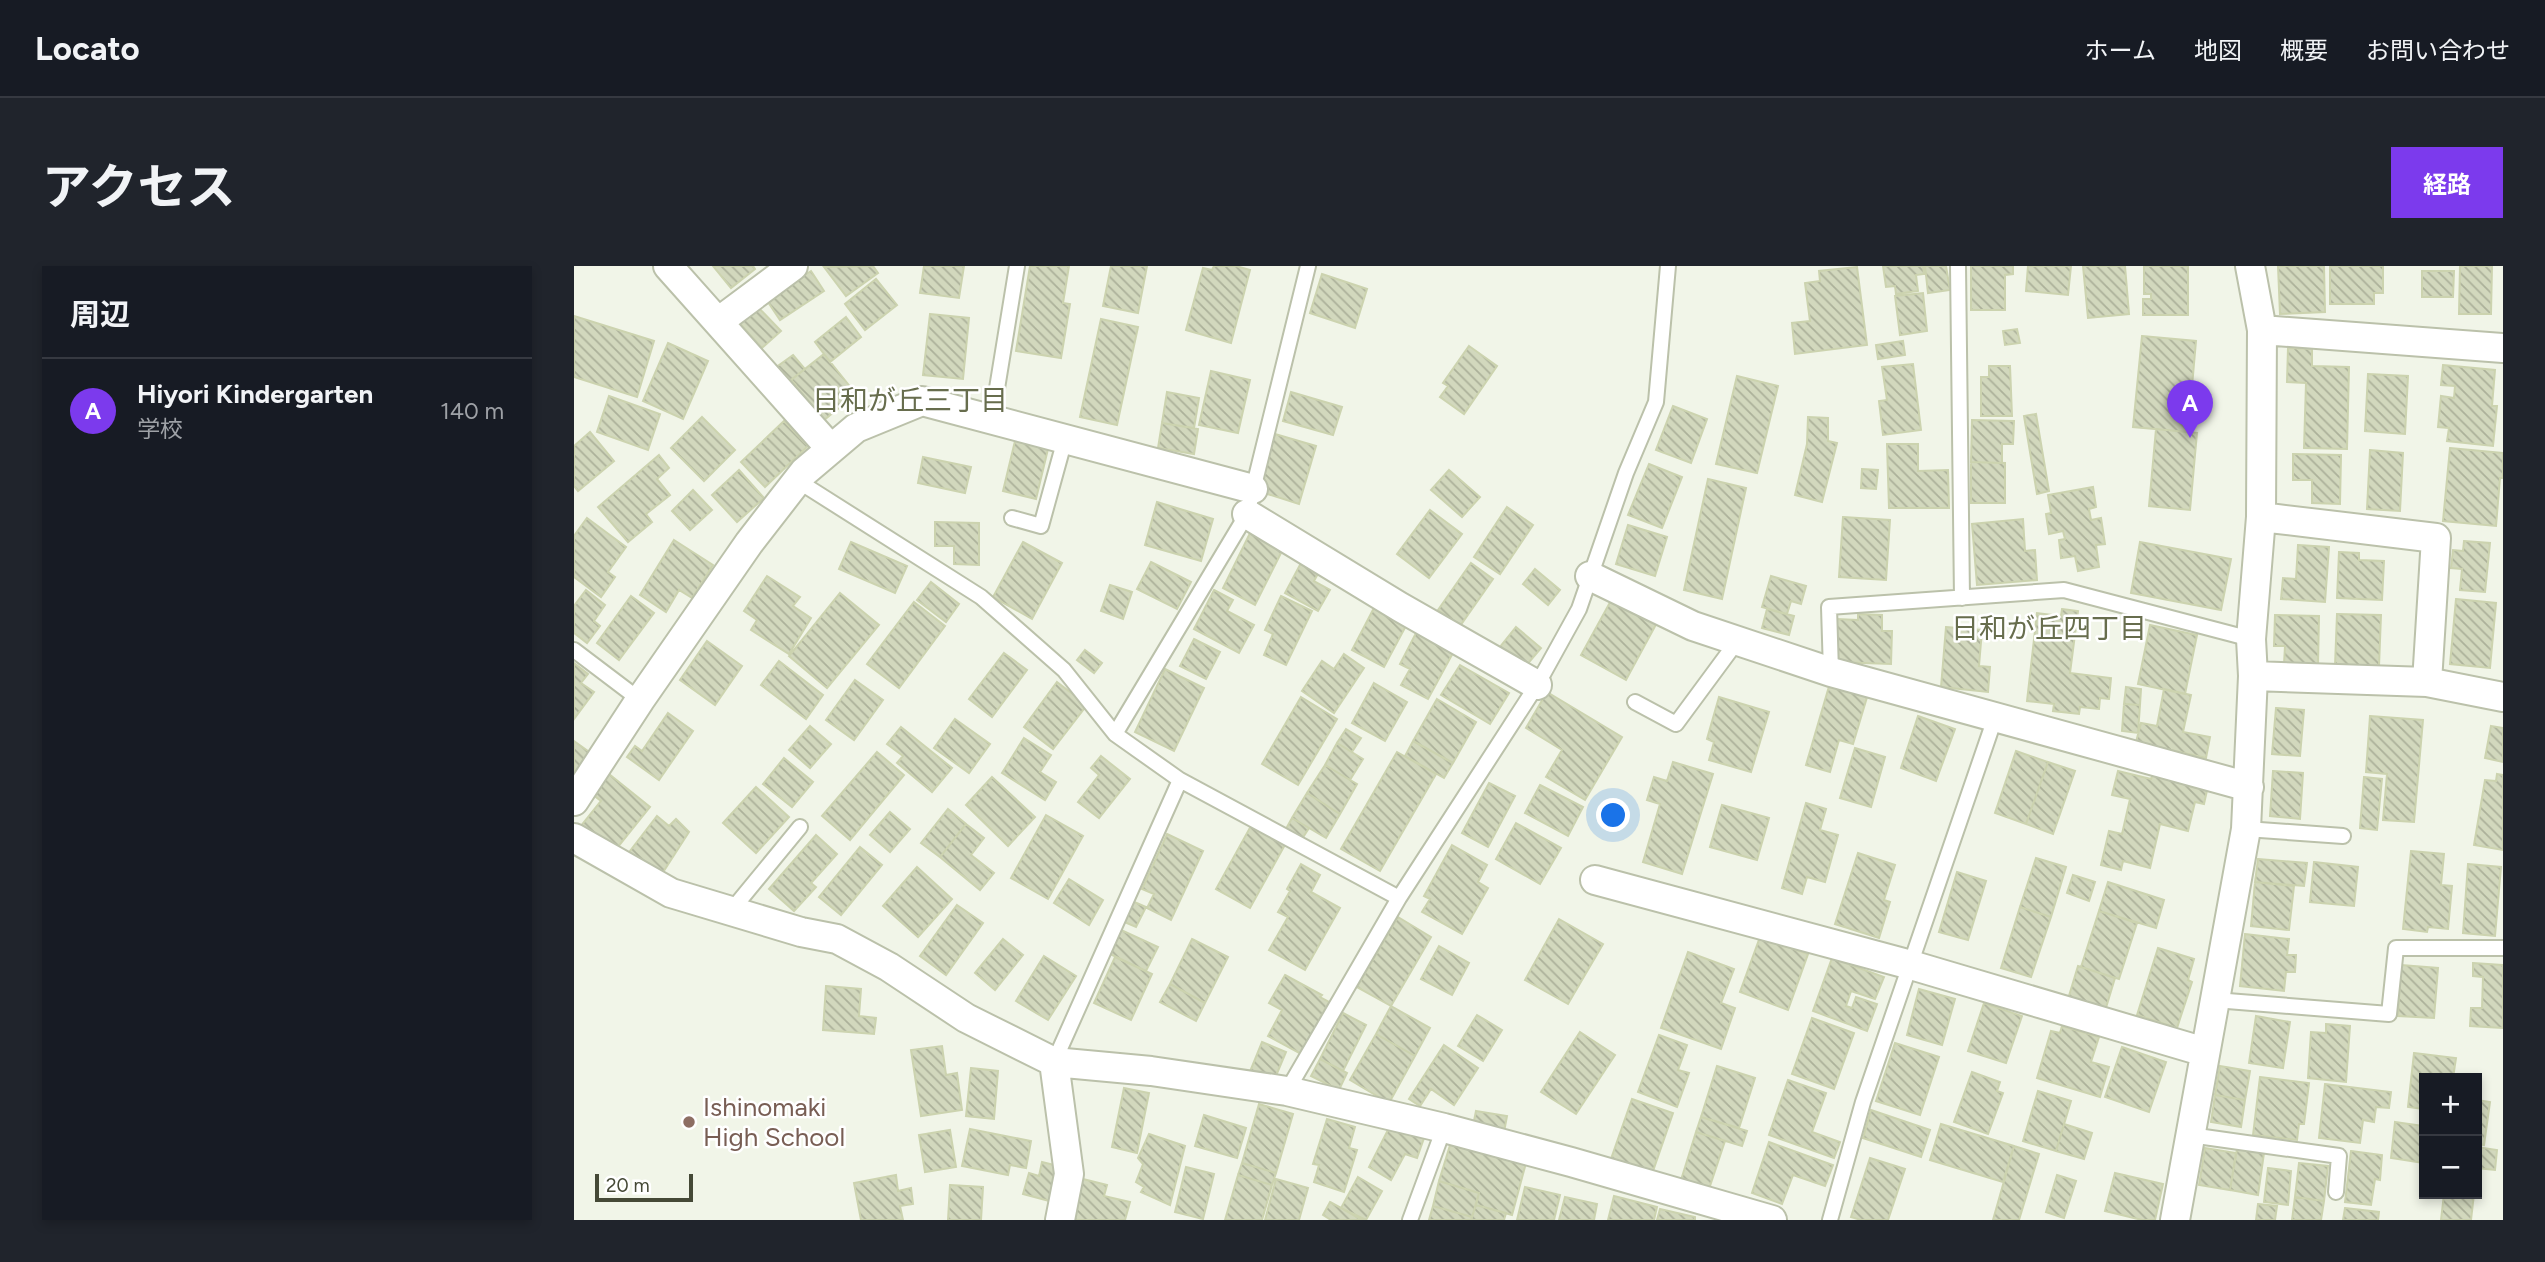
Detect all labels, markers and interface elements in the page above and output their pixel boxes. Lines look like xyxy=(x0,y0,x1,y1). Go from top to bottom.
text: Locato xyxy=(35,29,140,68)
text: ホーム xyxy=(2085,36,2156,65)
text: 地図 xyxy=(2194,36,2242,65)
text: 概要 xyxy=(2280,36,2328,65)
text: お問い合わせ xyxy=(2366,36,2510,65)
button: 経路 xyxy=(2391,147,2503,218)
text: アクセス xyxy=(42,157,236,216)
text: 周辺 xyxy=(70,296,130,333)
text: Hiyori Kindergarten xyxy=(137,378,373,410)
pin: A xyxy=(2167,380,2213,438)
district label: 日和が丘三丁目 xyxy=(812,383,1008,417)
text: A xyxy=(85,397,101,425)
text: 140 m xyxy=(440,397,504,425)
text: 学校 xyxy=(137,415,183,443)
district label: 日和が丘四丁目 xyxy=(1951,611,2147,645)
your location xyxy=(1596,798,1630,832)
map controls xyxy=(2419,1073,2482,1199)
button: + xyxy=(2419,1073,2482,1136)
place label: Ishinomaki High School xyxy=(703,1091,845,1153)
marker: Ishinomaki High School xyxy=(681,1114,697,1130)
button: − xyxy=(2419,1136,2482,1199)
scale bar xyxy=(595,1171,693,1203)
text: 20 m xyxy=(606,1174,650,1197)

